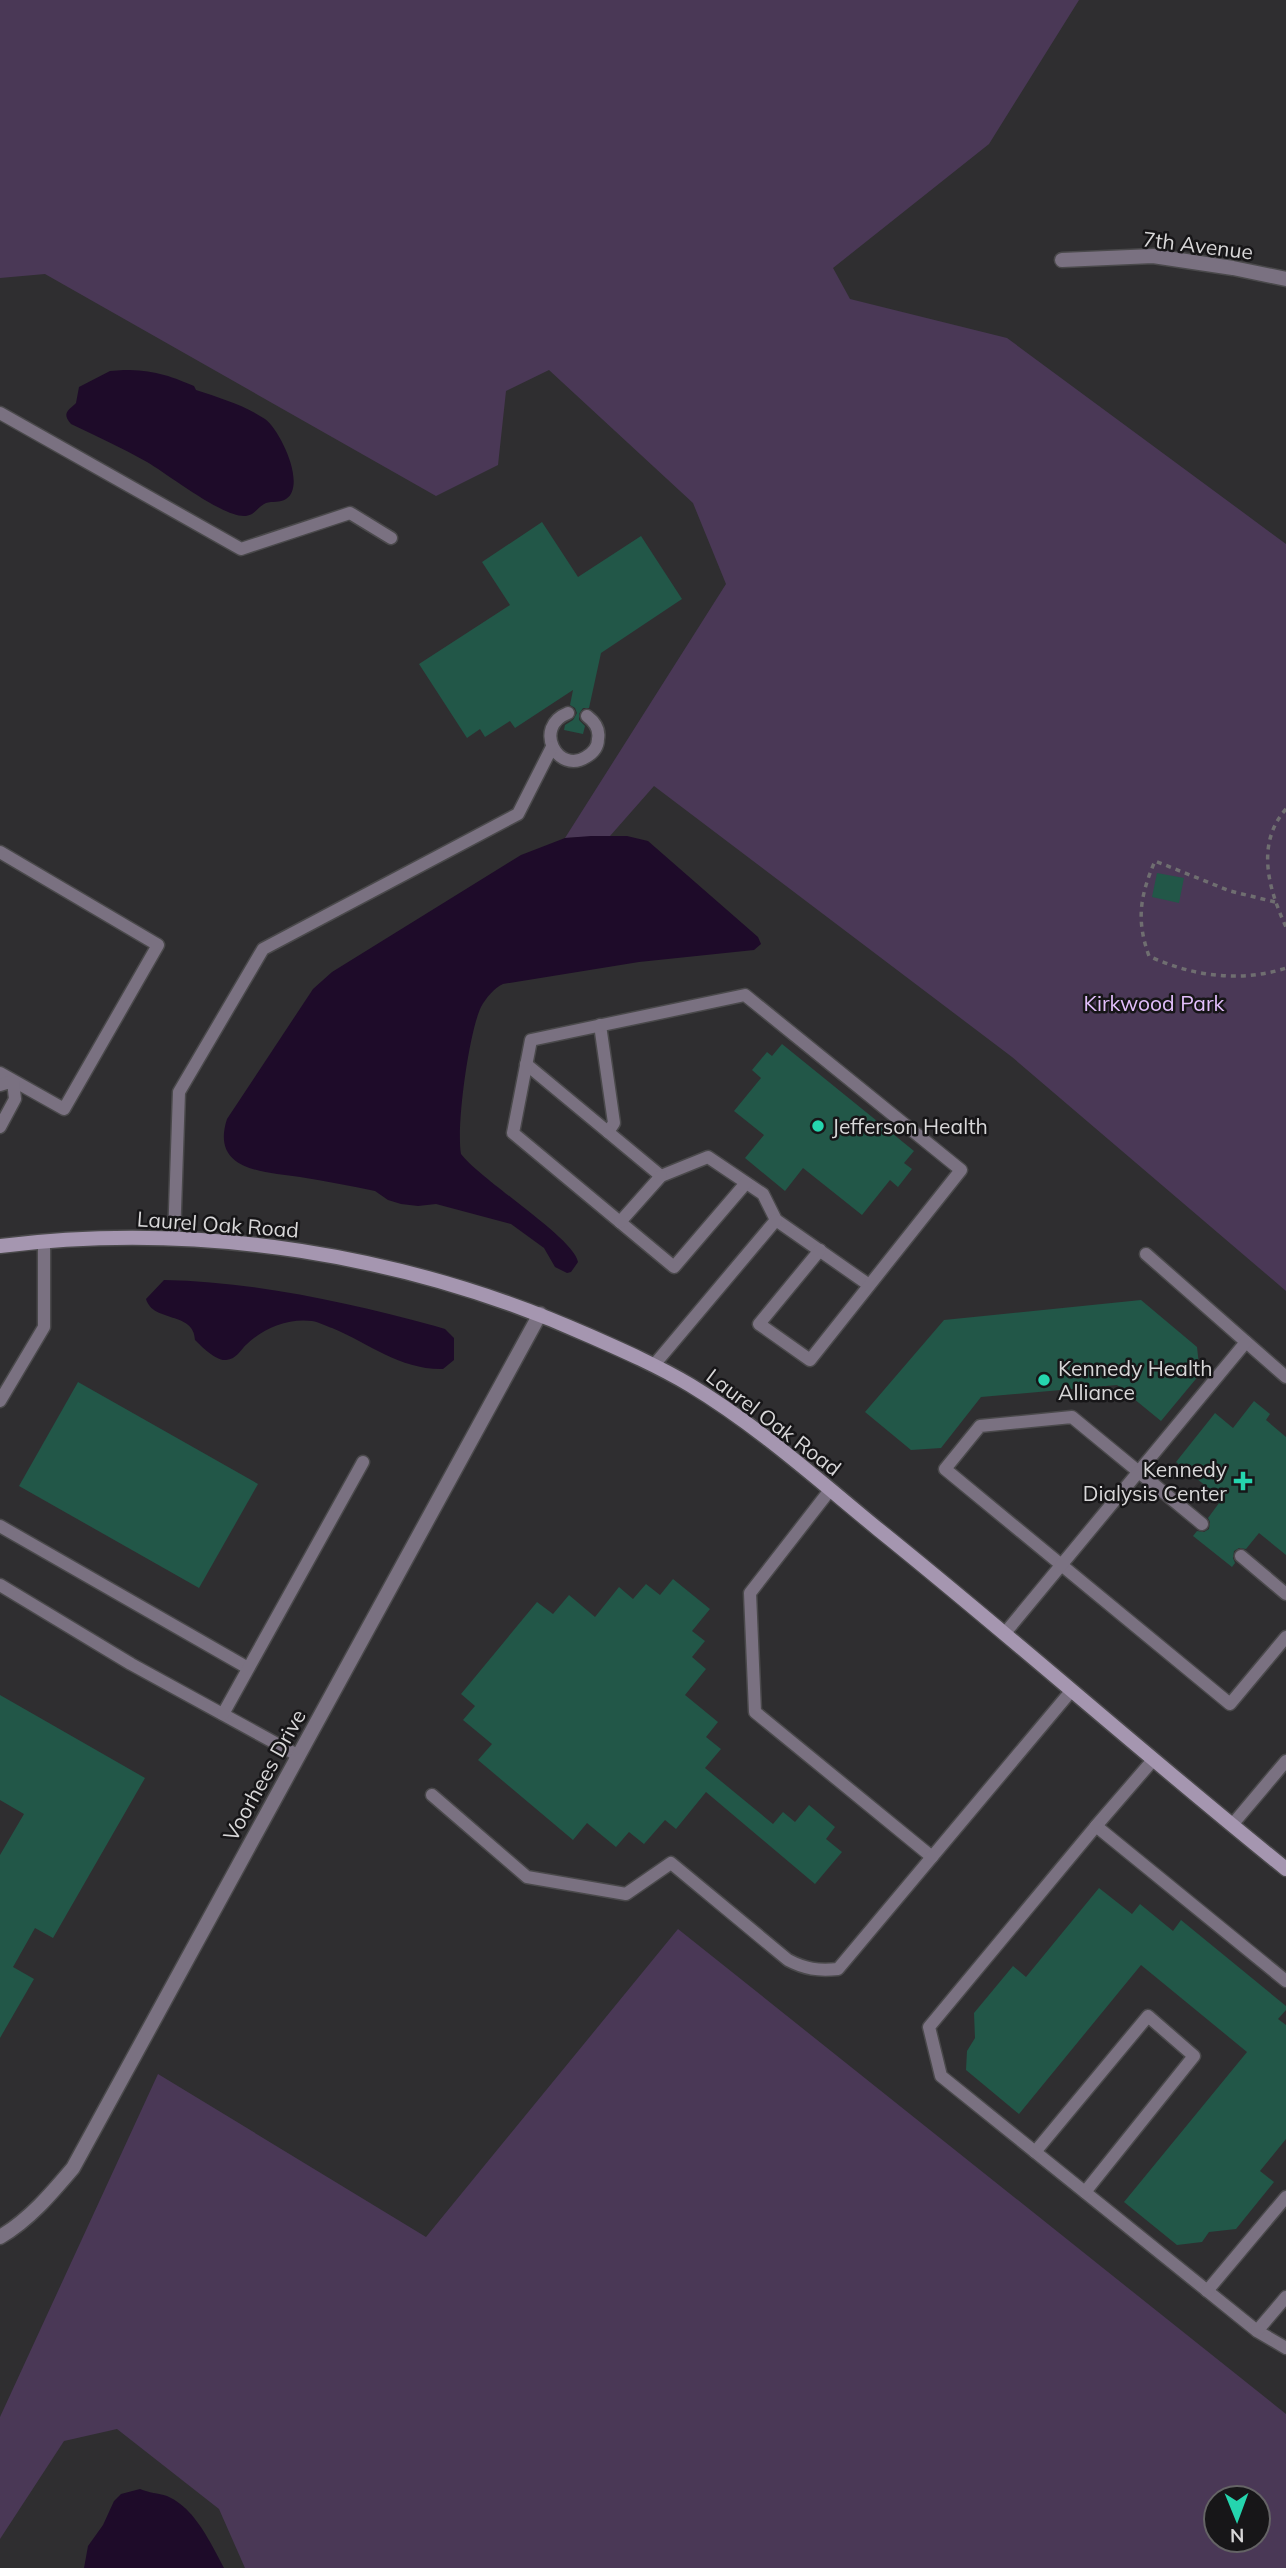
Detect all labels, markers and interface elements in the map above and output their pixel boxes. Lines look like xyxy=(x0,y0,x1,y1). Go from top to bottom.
street label: 7th Avenue xyxy=(1141,225,1255,265)
park label: Kirkwood Park xyxy=(1084,990,1225,1016)
place label: Jefferson Health xyxy=(832,1113,988,1139)
marker: Jefferson Health xyxy=(810,1118,826,1134)
street label: Laurel Oak Road xyxy=(136,1205,300,1243)
place label: Kennedy Health Alliance xyxy=(1058,1355,1213,1405)
street label: Laurel Oak Road xyxy=(701,1363,847,1481)
marker: Kennedy Health Alliance xyxy=(1036,1372,1052,1388)
place label: Kennedy Dialysis Center xyxy=(1083,1456,1227,1506)
marker: Kennedy Dialysis Center xyxy=(1233,1471,1253,1491)
street label: Voorhees Drive xyxy=(217,1704,311,1846)
north arrow xyxy=(1202,2484,1272,2554)
text: N xyxy=(1230,2524,1245,2548)

